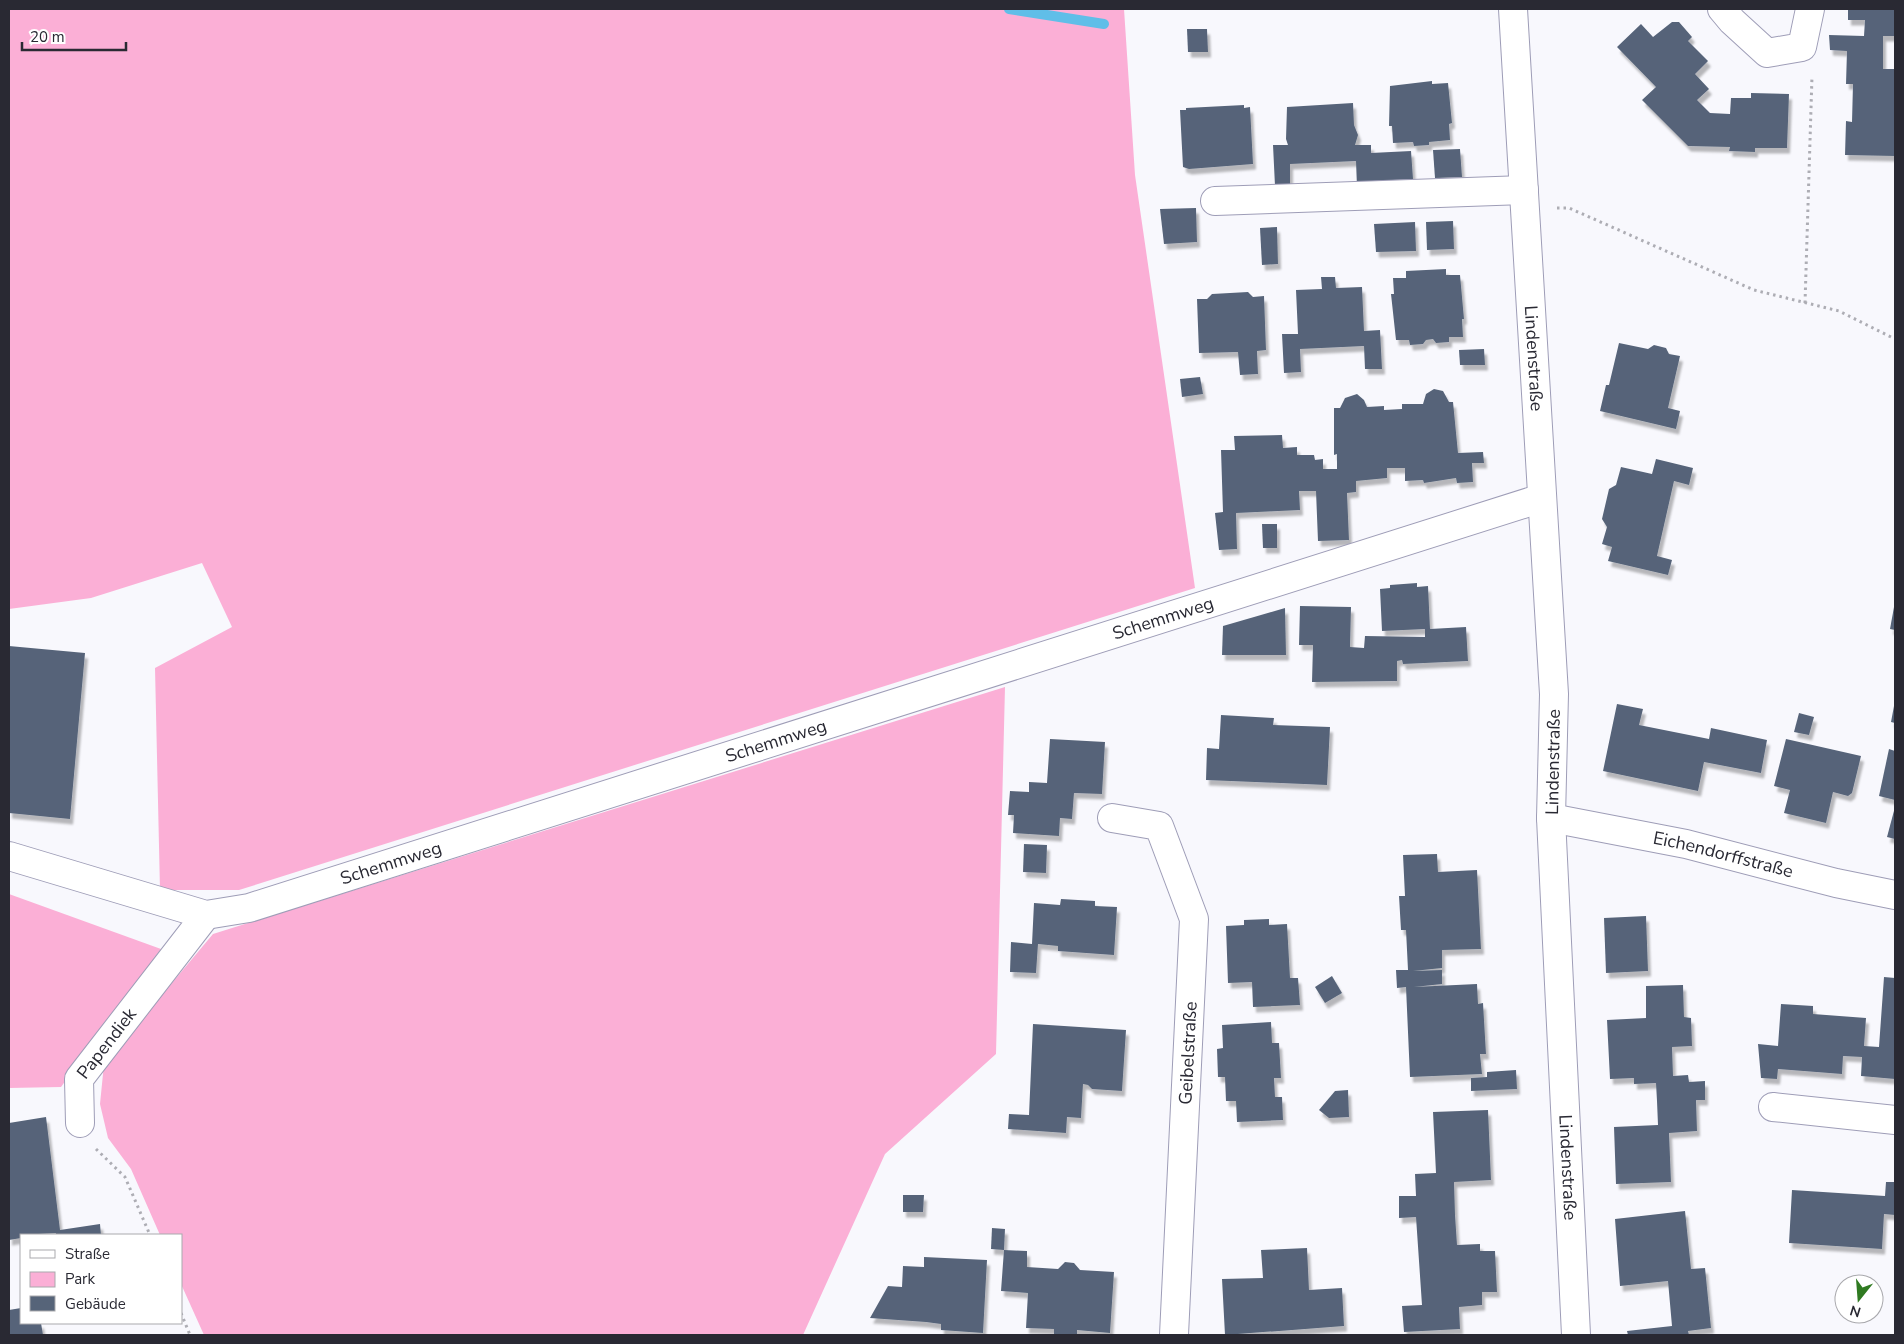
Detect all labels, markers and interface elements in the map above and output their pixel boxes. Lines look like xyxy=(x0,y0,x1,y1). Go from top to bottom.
scale bar xyxy=(22,20,126,52)
text: 20 m xyxy=(30,27,65,47)
street label: Lindenstraße xyxy=(1519,305,1549,412)
street label: Schemmweg xyxy=(1109,591,1217,646)
street label: Lindenstraße xyxy=(1540,709,1566,815)
street label: Schemmweg xyxy=(722,714,830,768)
street label: Eichendorffstraße xyxy=(1651,826,1796,883)
street label: Schemmweg xyxy=(337,836,445,890)
street label: Geibelstraße xyxy=(1173,1001,1203,1105)
street label: Papendiek xyxy=(71,1002,142,1084)
street label: Lindenstraße xyxy=(1553,1114,1582,1221)
legend xyxy=(20,1234,182,1324)
text: Straße xyxy=(65,1244,110,1264)
text: Park xyxy=(65,1269,95,1289)
north arrow xyxy=(1834,1274,1884,1324)
text: Gebäude xyxy=(65,1294,126,1314)
text: N xyxy=(1848,1300,1863,1322)

